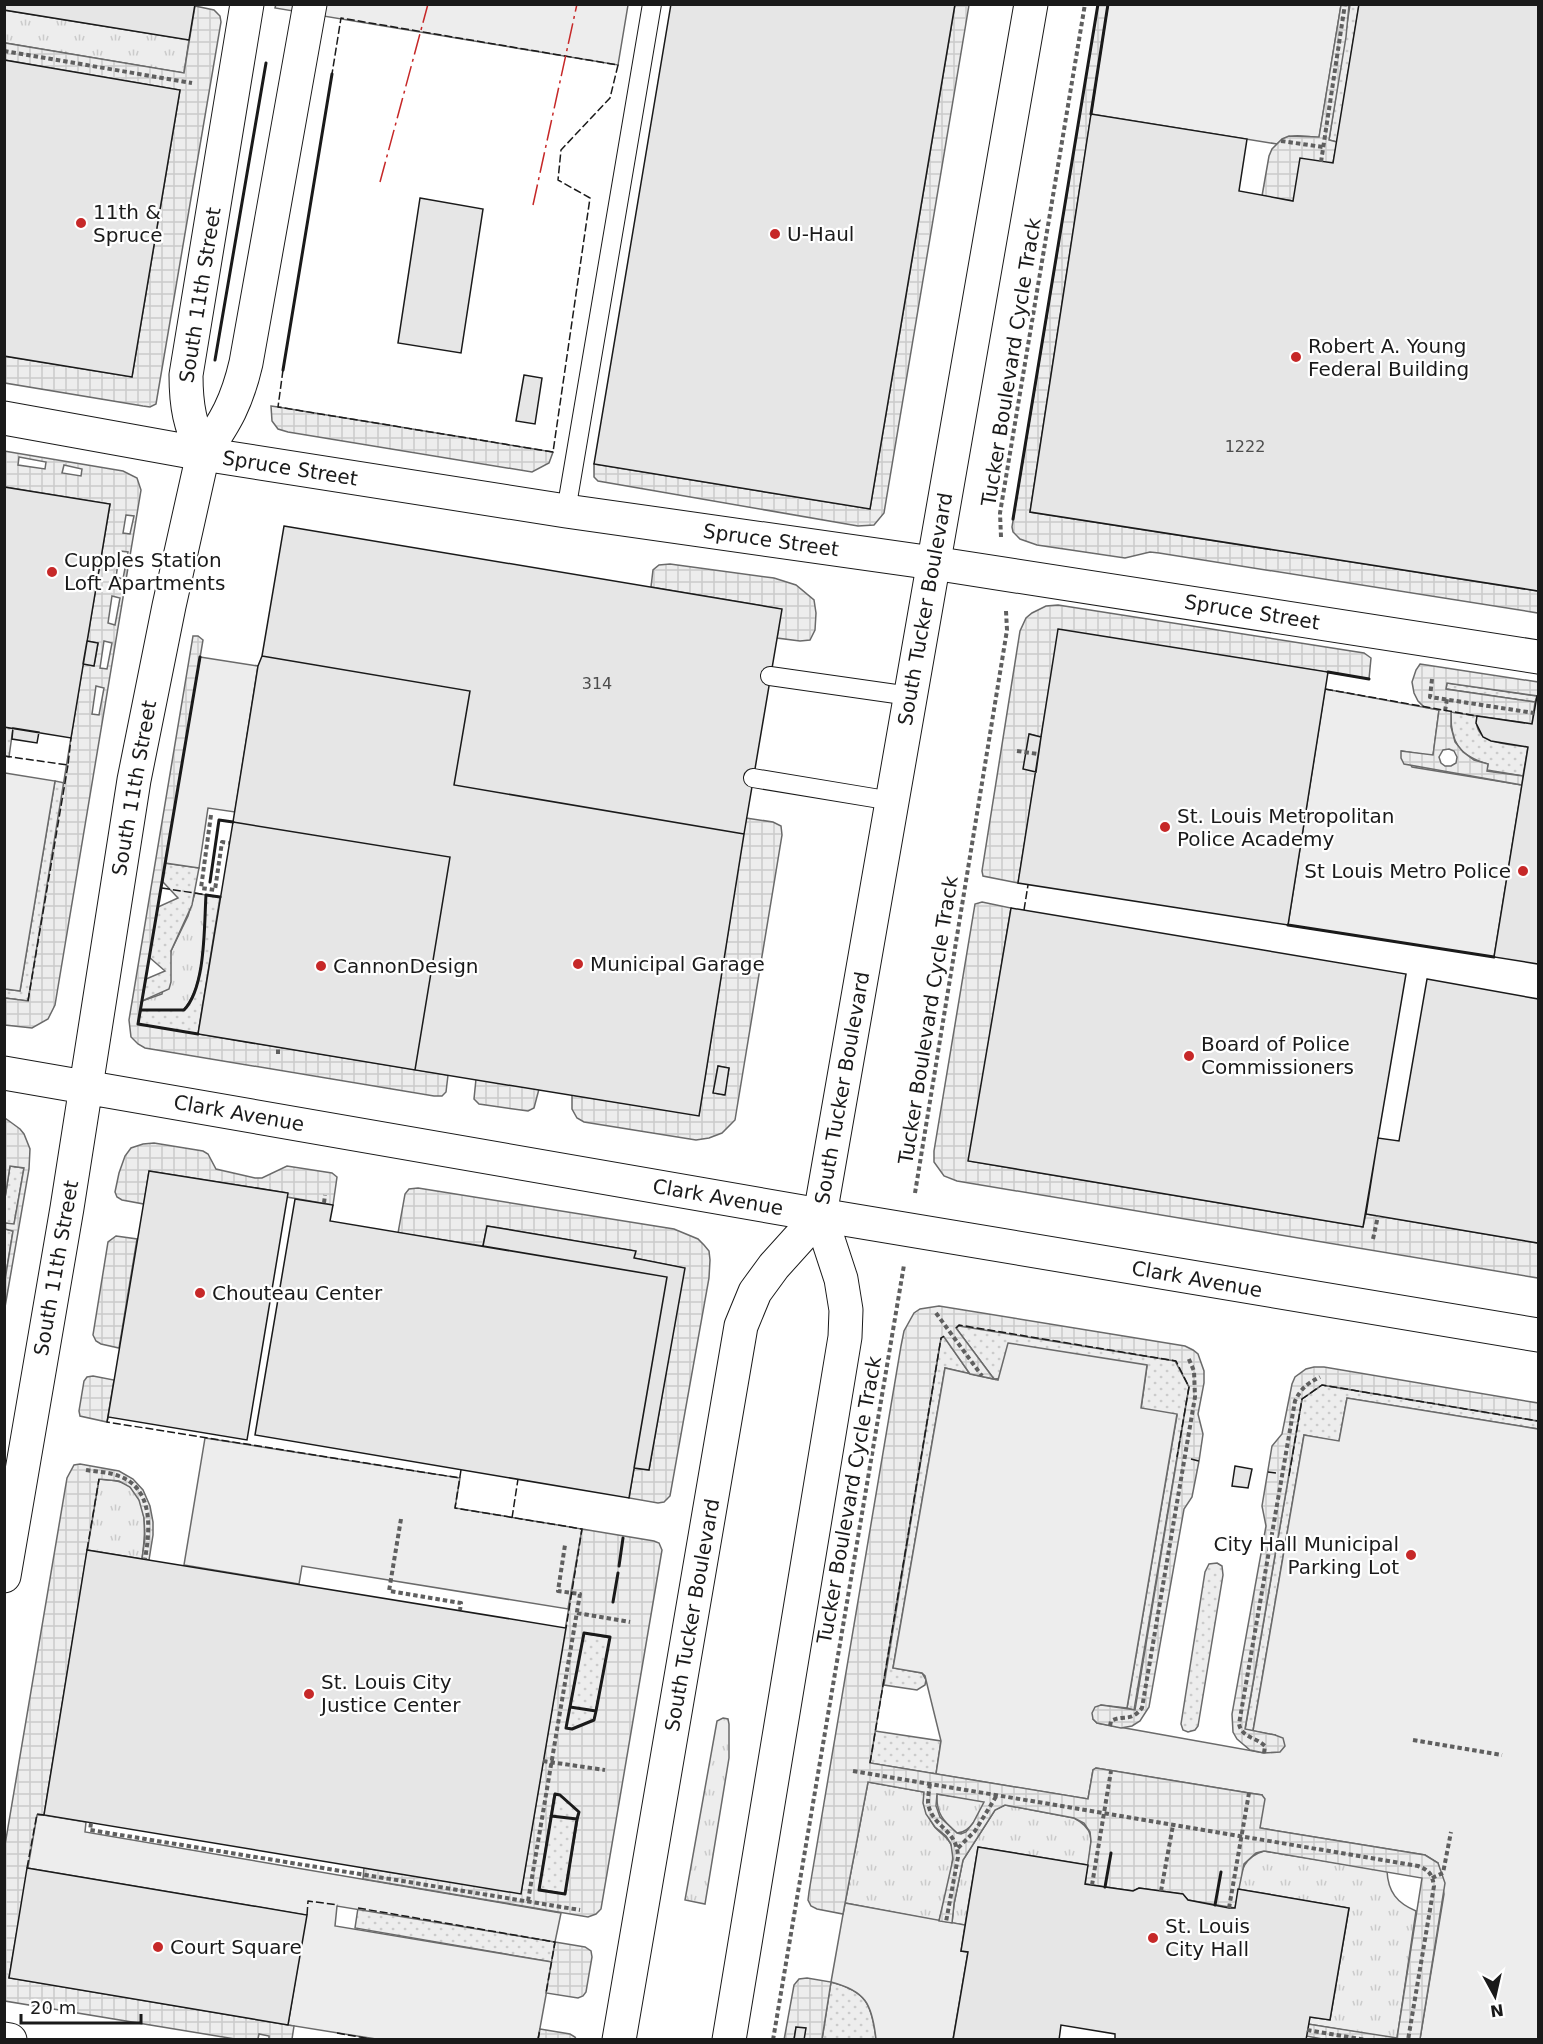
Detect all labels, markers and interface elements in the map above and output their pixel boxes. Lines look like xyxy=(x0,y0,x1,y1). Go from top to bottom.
place label: 11th & Spruce xyxy=(93,200,163,247)
street label: South 11th Street xyxy=(174,205,226,385)
marker: 11th & Spruce xyxy=(74,216,88,230)
street label: Tucker Boulevard Cycle Track xyxy=(976,216,1046,509)
place label: U-Haul xyxy=(787,222,854,246)
marker: U-Haul xyxy=(768,227,782,241)
place label: Robert A. Young Federal Building xyxy=(1308,334,1469,381)
marker: Robert A. Young Federal Building xyxy=(1289,350,1303,364)
house number: 1222 xyxy=(1225,437,1265,456)
street label: Spruce Street xyxy=(221,445,360,491)
street label: South Tucker Boulevard xyxy=(893,491,957,727)
street label: Spruce Street xyxy=(702,519,841,561)
place label: Cupples Station Loft Apartments xyxy=(64,548,225,595)
marker: Cupples Station Loft Apartments xyxy=(45,565,59,579)
street label: Spruce Street xyxy=(1183,589,1322,635)
house number: 314 xyxy=(582,674,612,693)
street label: South 11th Street xyxy=(107,698,161,878)
place label: St. Louis Metropolitan Police Academy xyxy=(1177,804,1395,851)
marker: St. Louis Metropolitan Police Academy xyxy=(1158,820,1172,834)
place label: St Louis Metro Police xyxy=(1304,859,1511,883)
marker: St Louis Metro Police xyxy=(1516,864,1530,878)
street label: Tucker Boulevard Cycle Track xyxy=(893,874,963,1167)
place label: Municipal Garage xyxy=(590,952,765,976)
place label: CannonDesign xyxy=(333,954,479,978)
marker: Municipal Garage xyxy=(571,957,585,971)
marker: CannonDesign xyxy=(314,959,328,973)
street label: South Tucker Boulevard xyxy=(810,970,874,1206)
place label: Board of Police Commissioners xyxy=(1201,1032,1354,1079)
marker: Board of Police Commissioners xyxy=(1182,1049,1196,1063)
street label: Clark Avenue xyxy=(172,1090,306,1136)
street label: Clark Avenue xyxy=(651,1174,785,1220)
street label: South 11th Street xyxy=(29,1178,83,1358)
street label: Clark Avenue xyxy=(1130,1256,1264,1302)
place label: Chouteau Center xyxy=(212,1281,383,1305)
marker: Chouteau Center xyxy=(193,1286,207,1300)
street label: Tucker Boulevard Cycle Track xyxy=(812,1354,886,1647)
street label: South Tucker Boulevard xyxy=(660,1497,724,1733)
place label: City Hall Municipal Parking Lot xyxy=(1213,1532,1399,1579)
marker: City Hall Municipal Parking Lot xyxy=(1404,1548,1418,1562)
place label: St. Louis City Justice Center xyxy=(319,1670,461,1717)
marker: St. Louis City Justice Center xyxy=(302,1687,316,1701)
place label: St. Louis City Hall xyxy=(1165,1914,1250,1961)
marker: St. Louis City Hall xyxy=(1146,1931,1160,1945)
place label: Court Square xyxy=(170,1935,302,1959)
marker: Court Square xyxy=(151,1940,165,1954)
north arrow xyxy=(1465,1966,1525,2026)
scale bar xyxy=(21,1987,141,2025)
text: 20 m xyxy=(30,1997,76,2018)
text: N xyxy=(1489,2000,1505,2021)

